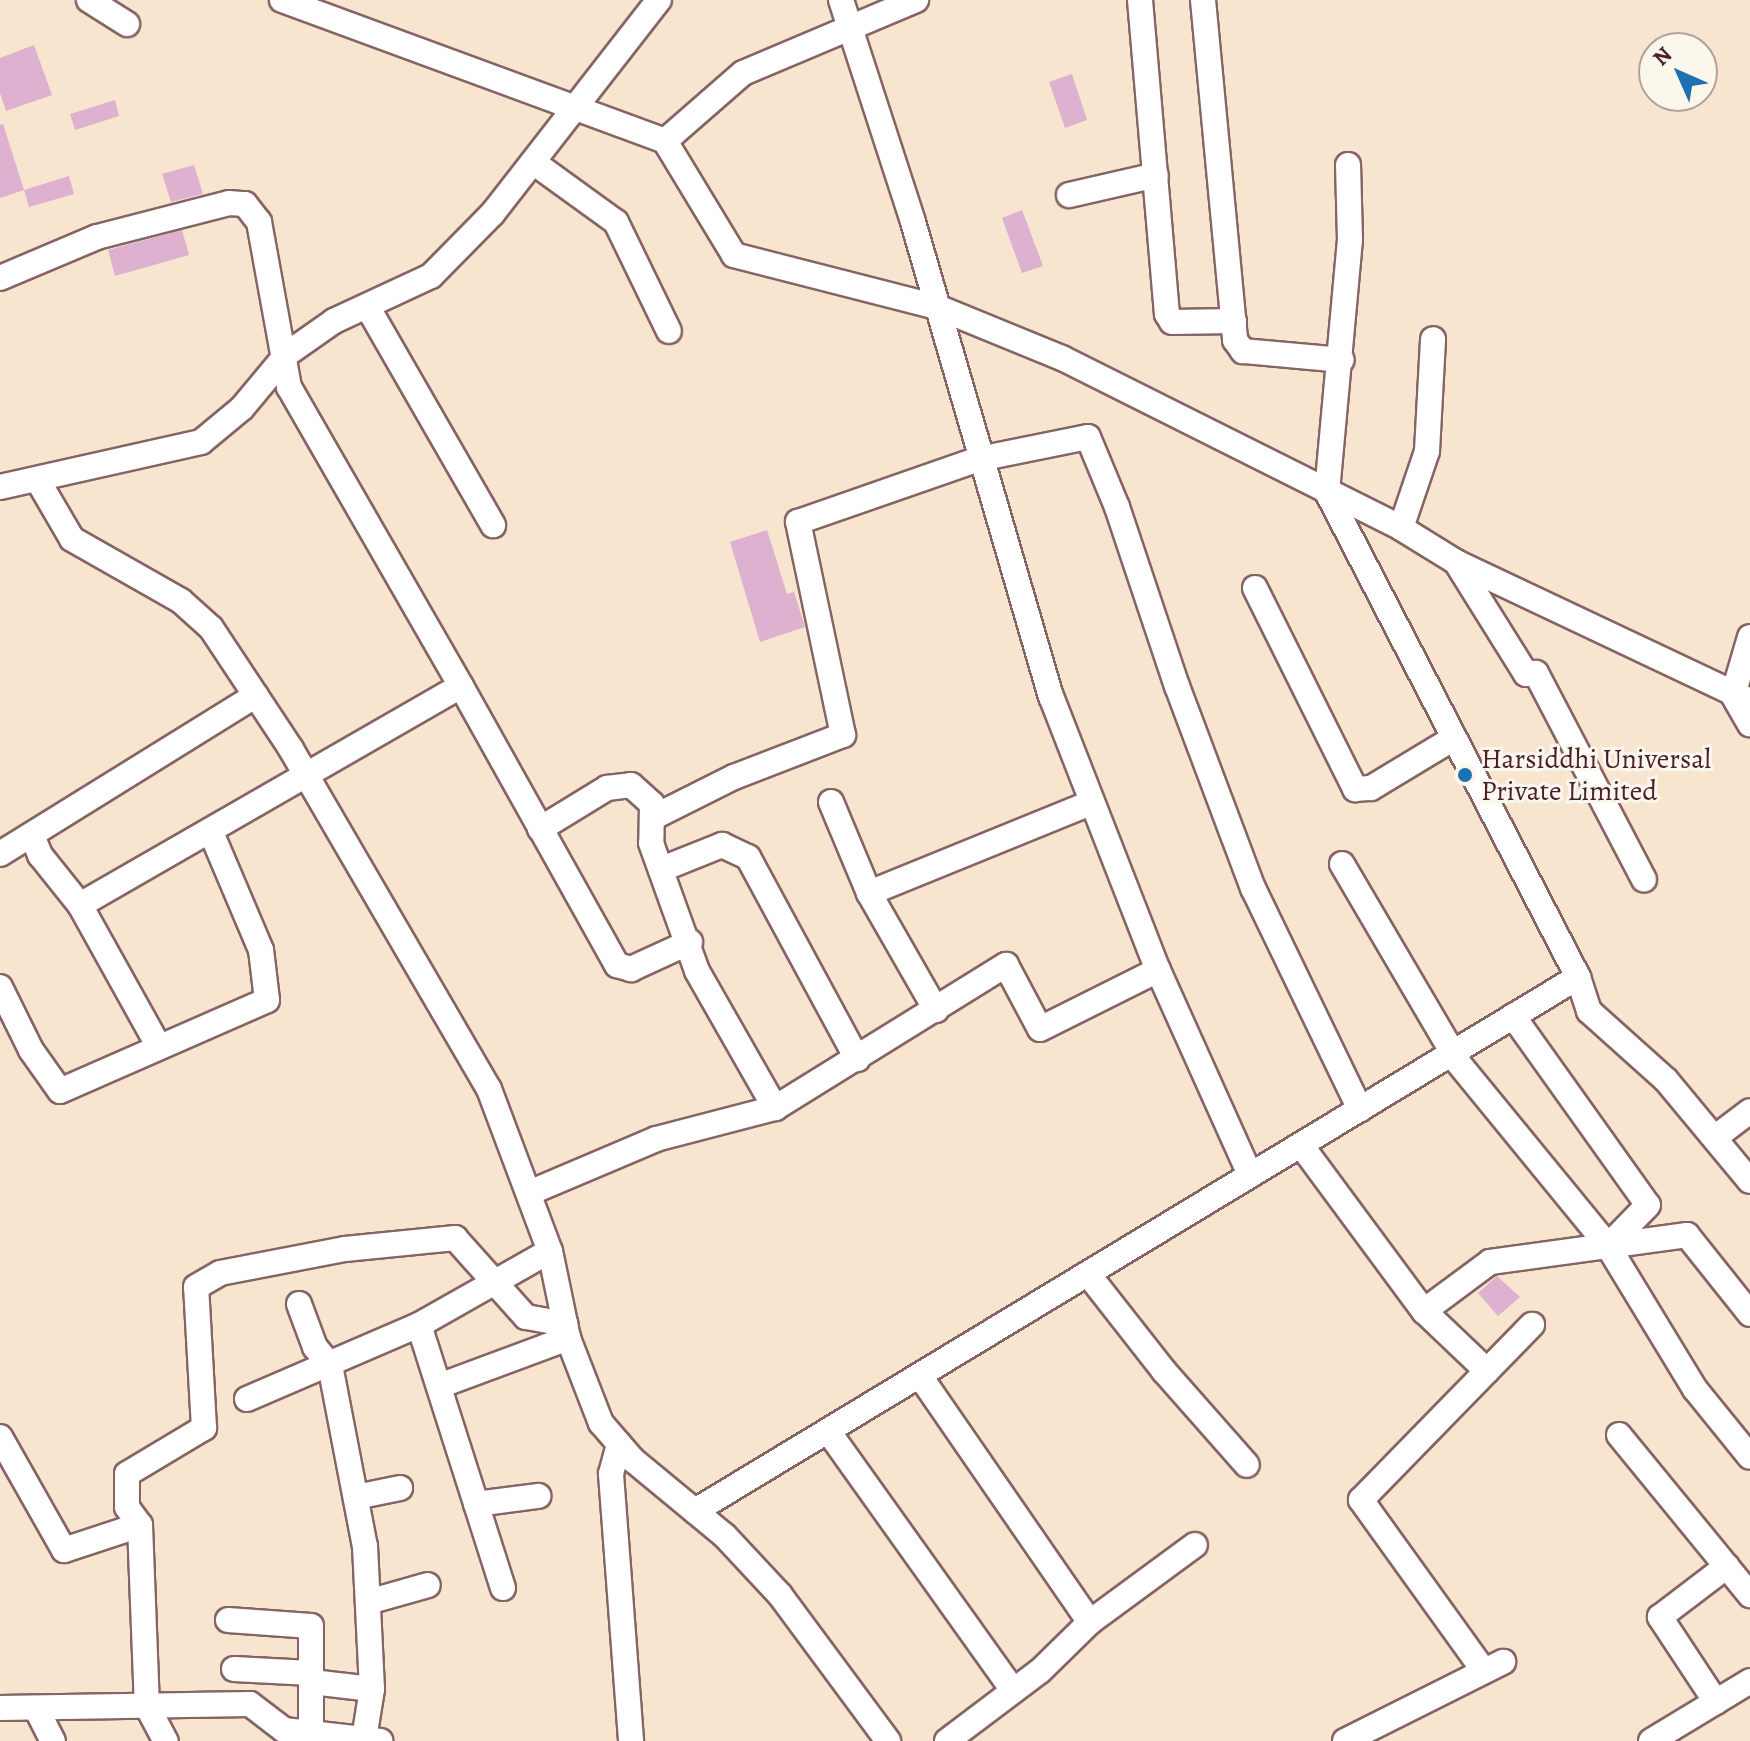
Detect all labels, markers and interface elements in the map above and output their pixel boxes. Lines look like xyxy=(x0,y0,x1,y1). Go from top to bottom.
north arrow xyxy=(1638,32,1718,112)
text: N xyxy=(1646,40,1679,73)
place label: Harsiddhi Universal Private Limited xyxy=(1481,742,1711,808)
marker: Harsiddhi Universal Private Limited xyxy=(1456,766,1474,784)

